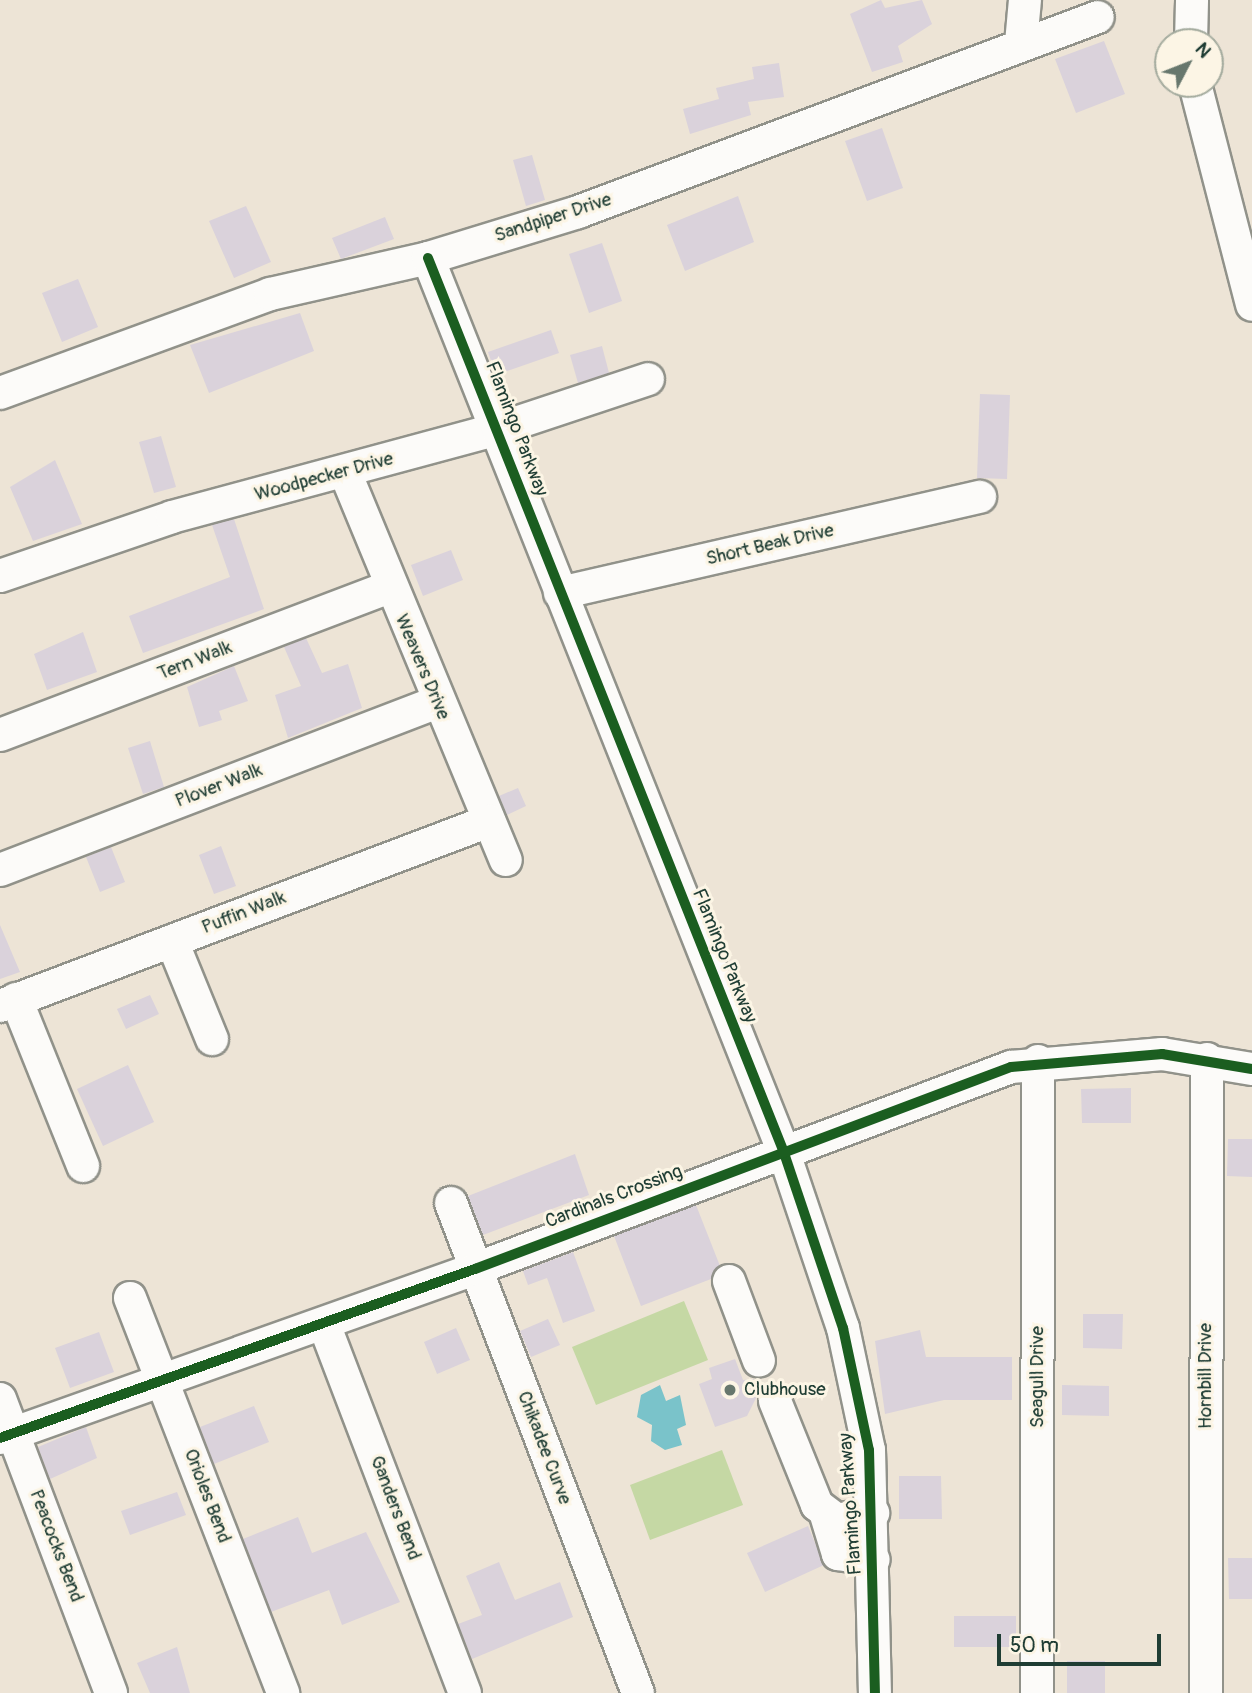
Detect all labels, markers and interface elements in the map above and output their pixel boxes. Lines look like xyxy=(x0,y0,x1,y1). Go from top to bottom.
north arrow xyxy=(1154,28,1224,98)
text: N xyxy=(1190,37,1216,63)
street label: Sandpiper Drive xyxy=(492,188,614,248)
street label: Flamingo Parkway xyxy=(480,358,552,500)
street label: Woodpecker Drive xyxy=(252,448,396,506)
street label: Short Beak Drive xyxy=(704,519,836,571)
street label: Weavers Drive xyxy=(390,611,454,723)
street label: Tern Walk xyxy=(155,636,235,686)
street label: Plover Walk xyxy=(172,759,266,813)
street label: Flamingo Parkway xyxy=(687,886,761,1026)
street label: Puffin Walk xyxy=(199,887,289,939)
street label: Cardinals Crossing xyxy=(542,1160,686,1234)
street label: Hornbill Drive xyxy=(1195,1323,1217,1429)
street label: Seagull Drive xyxy=(1027,1326,1049,1428)
place label: Clubhouse xyxy=(744,1379,826,1401)
marker: Clubhouse xyxy=(722,1382,738,1398)
street label: Chikadee Curve xyxy=(512,1388,576,1508)
street label: Flamingo Parkway xyxy=(835,1432,867,1576)
street label: Orioles Bend xyxy=(179,1446,235,1546)
street label: Ganders Bend xyxy=(365,1453,425,1563)
street label: Peacocks Bend xyxy=(24,1487,88,1605)
scale bar xyxy=(1000,1620,1164,1664)
text: 50 m xyxy=(1010,1632,1059,1659)

